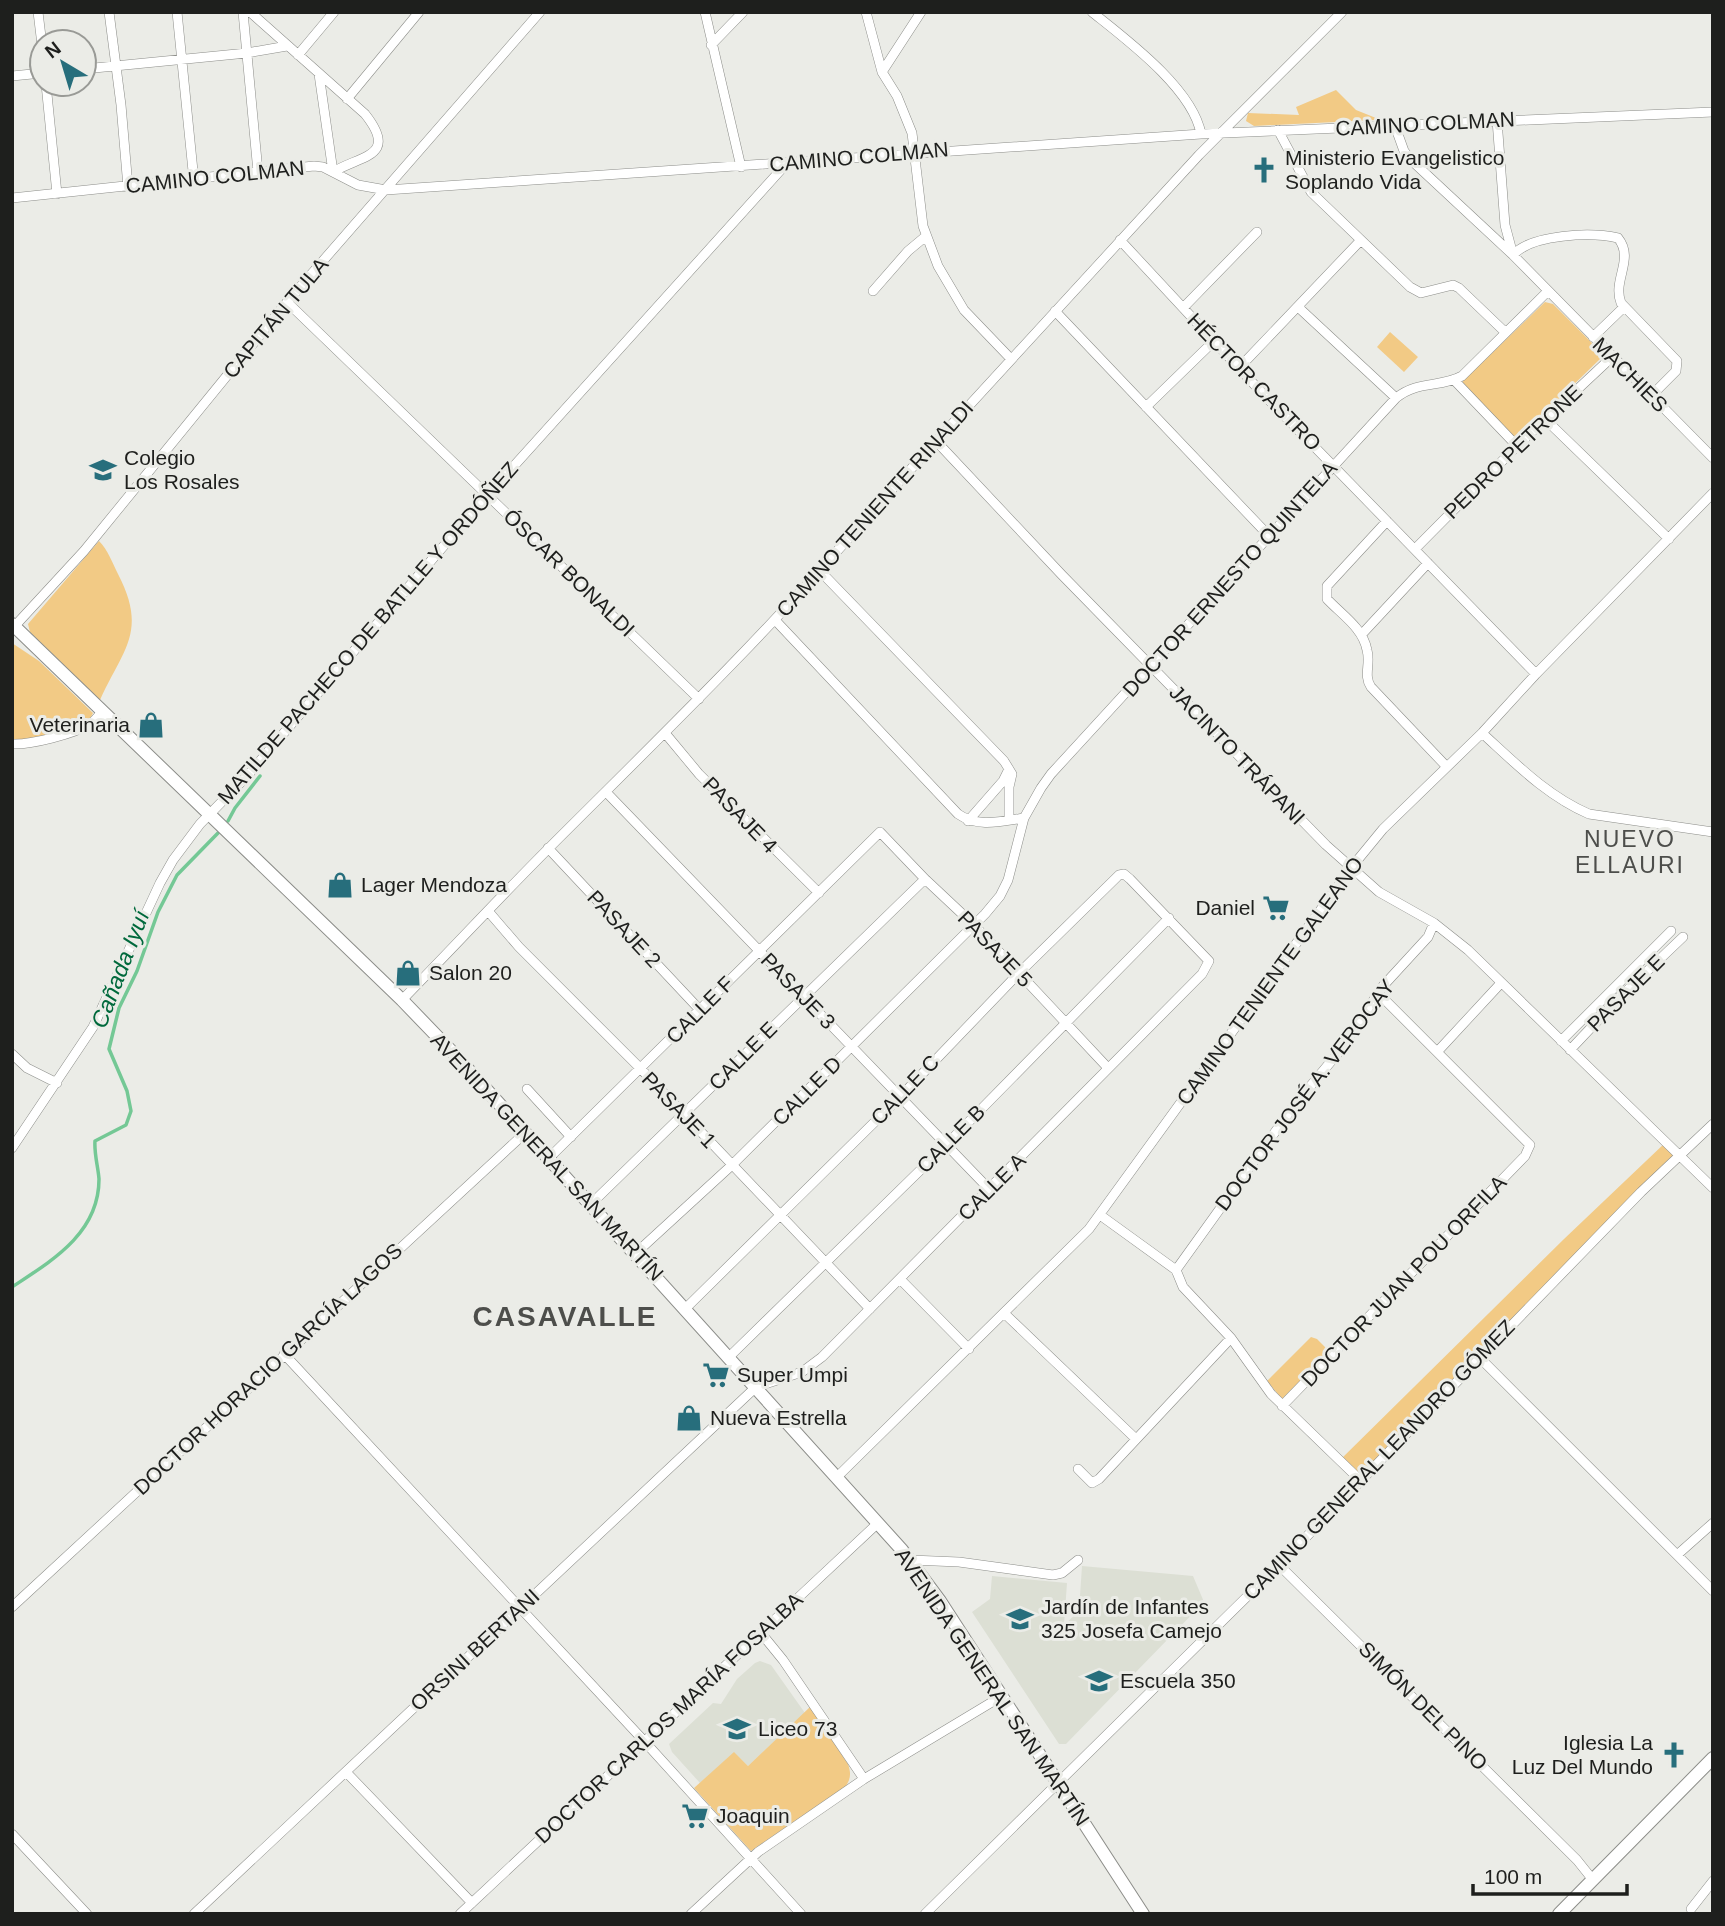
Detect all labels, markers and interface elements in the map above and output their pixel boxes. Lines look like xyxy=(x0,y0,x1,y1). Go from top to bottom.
north arrow xyxy=(28,28,98,98)
text: N xyxy=(41,37,65,62)
street label: CAMINO COLMAN xyxy=(1335,107,1515,140)
street label: CAMINO COLMAN xyxy=(768,137,949,176)
place label: Ministerio Evangelistico Soplando Vida xyxy=(1285,146,1504,193)
church icon: Ministerio Evangelistico Soplando Vida xyxy=(1249,155,1279,185)
street label: CAMINO COLMAN xyxy=(124,156,306,197)
street label: CAPITÁN TULA xyxy=(219,253,333,383)
street label: HÉCTOR CASTRO xyxy=(1183,308,1326,455)
street label: MACHIES xyxy=(1588,333,1672,417)
street label: PEDRO PETRONE xyxy=(1439,380,1586,523)
street label: CAMINO TENIENTE RINALDI xyxy=(772,396,978,621)
place label: Colegio Los Rosales xyxy=(124,446,240,493)
school or university icon: Colegio Los Rosales xyxy=(88,455,118,485)
street label: DOCTOR ERNESTO QUINTELA xyxy=(1118,456,1341,701)
street label: MATILDE PACHECO DE BATLLE Y ORDÓÑEZ xyxy=(213,457,522,808)
street label: ÓSCAR BONALDI xyxy=(499,504,639,641)
street label: JACINTO TRÁPANI xyxy=(1165,680,1310,829)
shop icon: Veterinaria xyxy=(136,710,166,740)
place label: Veterinaria xyxy=(30,713,130,736)
street label: PASAJE 4 xyxy=(699,772,782,858)
district label: NUEVO ELLAURI xyxy=(1575,826,1685,878)
street label: CAMINO TENIENTE GALEANO xyxy=(1172,852,1367,1109)
shop icon: Lager Mendoza xyxy=(325,870,355,900)
place label: Lager Mendoza xyxy=(361,873,507,896)
street label: PASAJE 2 xyxy=(583,886,666,972)
supermarket icon: Daniel xyxy=(1261,893,1291,923)
place label: Daniel xyxy=(1195,896,1255,919)
water label: Cañada Iyuí xyxy=(86,904,155,1032)
street label: PASAJE 5 xyxy=(954,906,1037,991)
street label: PASAJE 3 xyxy=(757,948,840,1033)
street label: PASAJE E xyxy=(1583,950,1669,1036)
shop icon: Salon 20 xyxy=(393,958,423,988)
place label: Salon 20 xyxy=(429,961,512,984)
street label: CALLE F xyxy=(661,971,738,1048)
street label: DOCTOR JOSÉ A. VEROCAY xyxy=(1210,975,1399,1215)
street label: CALLE E xyxy=(704,1017,781,1094)
street label: AVENIDA GENERAL SAN MARTÍN xyxy=(426,1028,668,1285)
street label: CALLE C xyxy=(866,1050,943,1129)
street label: CALLE D xyxy=(768,1052,846,1130)
street label: PASAJE 1 xyxy=(638,1067,721,1152)
street label: CALLE B xyxy=(912,1100,989,1177)
street label: CALLE A xyxy=(953,1148,1030,1225)
street label: DOCTOR JUAN POU ORFILA xyxy=(1297,1170,1511,1391)
street label: DOCTOR HORACIO GARCÍA LAGOS xyxy=(129,1238,406,1499)
district label: CASAVALLE xyxy=(473,1301,657,1332)
street label: CAMINO GENERAL LEANDRO GÓMEZ xyxy=(1239,1315,1519,1604)
supermarket icon: Super Umpi xyxy=(701,1360,731,1390)
place label: Super Umpi xyxy=(737,1363,848,1386)
shop icon: Nueva Estrella xyxy=(674,1403,704,1433)
place label: Nueva Estrella xyxy=(710,1406,847,1429)
street label: AVENIDA GENERAL SAN MARTÍN xyxy=(891,1544,1094,1830)
street label: ORSINI BERTANI xyxy=(406,1584,544,1715)
street label: DOCTOR CARLOS MARÍA FOSALBA xyxy=(530,1588,807,1848)
place label: Jardín de Infantes 325 Josefa Camejo xyxy=(1041,1595,1222,1642)
school or university icon: Jardín de Infantes 325 Josefa Camejo xyxy=(1005,1604,1035,1634)
street label: SIMÓN DEL PINO xyxy=(1354,1637,1492,1775)
school or university icon: Escuela 350 xyxy=(1084,1666,1114,1696)
place label: Escuela 350 xyxy=(1120,1669,1236,1692)
school or university icon: Liceo 73 xyxy=(722,1714,752,1744)
place label: Liceo 73 xyxy=(758,1717,837,1740)
place label: Iglesia La Luz Del Mundo xyxy=(1512,1731,1653,1778)
church icon: Iglesia La Luz Del Mundo xyxy=(1659,1740,1689,1770)
supermarket icon: Joaquin xyxy=(680,1801,710,1831)
place label: Joaquin xyxy=(716,1804,790,1827)
scale bar xyxy=(1473,1853,1627,1897)
text: 100 m xyxy=(1484,1865,1542,1888)

